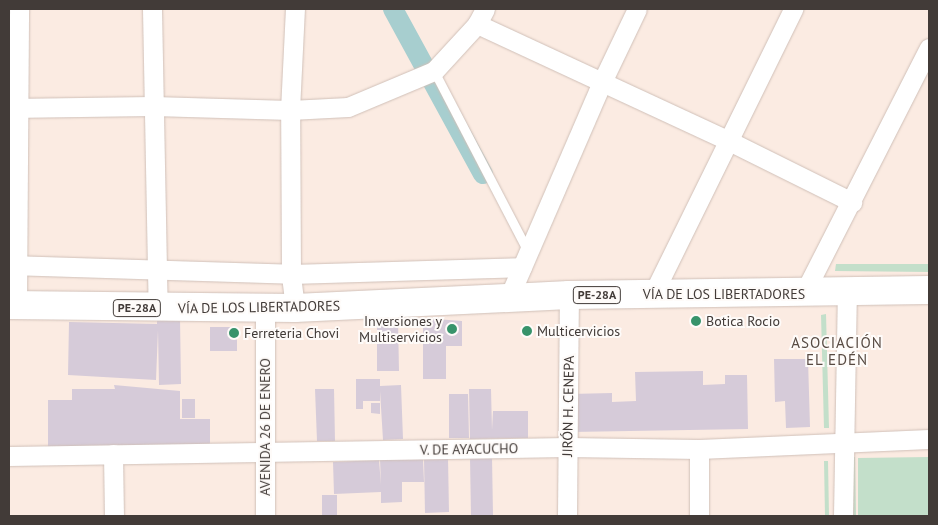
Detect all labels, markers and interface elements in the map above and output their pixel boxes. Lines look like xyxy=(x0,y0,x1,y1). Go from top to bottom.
road number: PE-28A xyxy=(572,286,622,304)
street label: VÍA DE LOS LIBERTADORES xyxy=(643,286,805,302)
street label: VÍA DE LOS LIBERTADORES xyxy=(177,297,341,317)
road number: PE-28A xyxy=(112,298,162,318)
place label: Inversiones y Multiservicios xyxy=(359,313,442,346)
place label: Botica Rocio xyxy=(706,313,780,329)
marker: Botica Rocio xyxy=(690,315,702,327)
marker: Inversiones y Multiservicios xyxy=(446,323,458,335)
place label: Multicervicios xyxy=(537,323,620,339)
place label: Ferreteria Chovi xyxy=(244,325,339,341)
marker: Multicervicios xyxy=(521,325,533,337)
marker: Ferreteria Chovi xyxy=(228,327,240,339)
district label: ASOCIACIÓN EL EDÉN xyxy=(790,333,884,368)
street label: JIRÓN H. CENEPA xyxy=(559,355,577,457)
street label: AVENIDA 26 DE ENERO xyxy=(257,358,273,496)
street label: V. DE AYACUCHO xyxy=(419,440,519,458)

